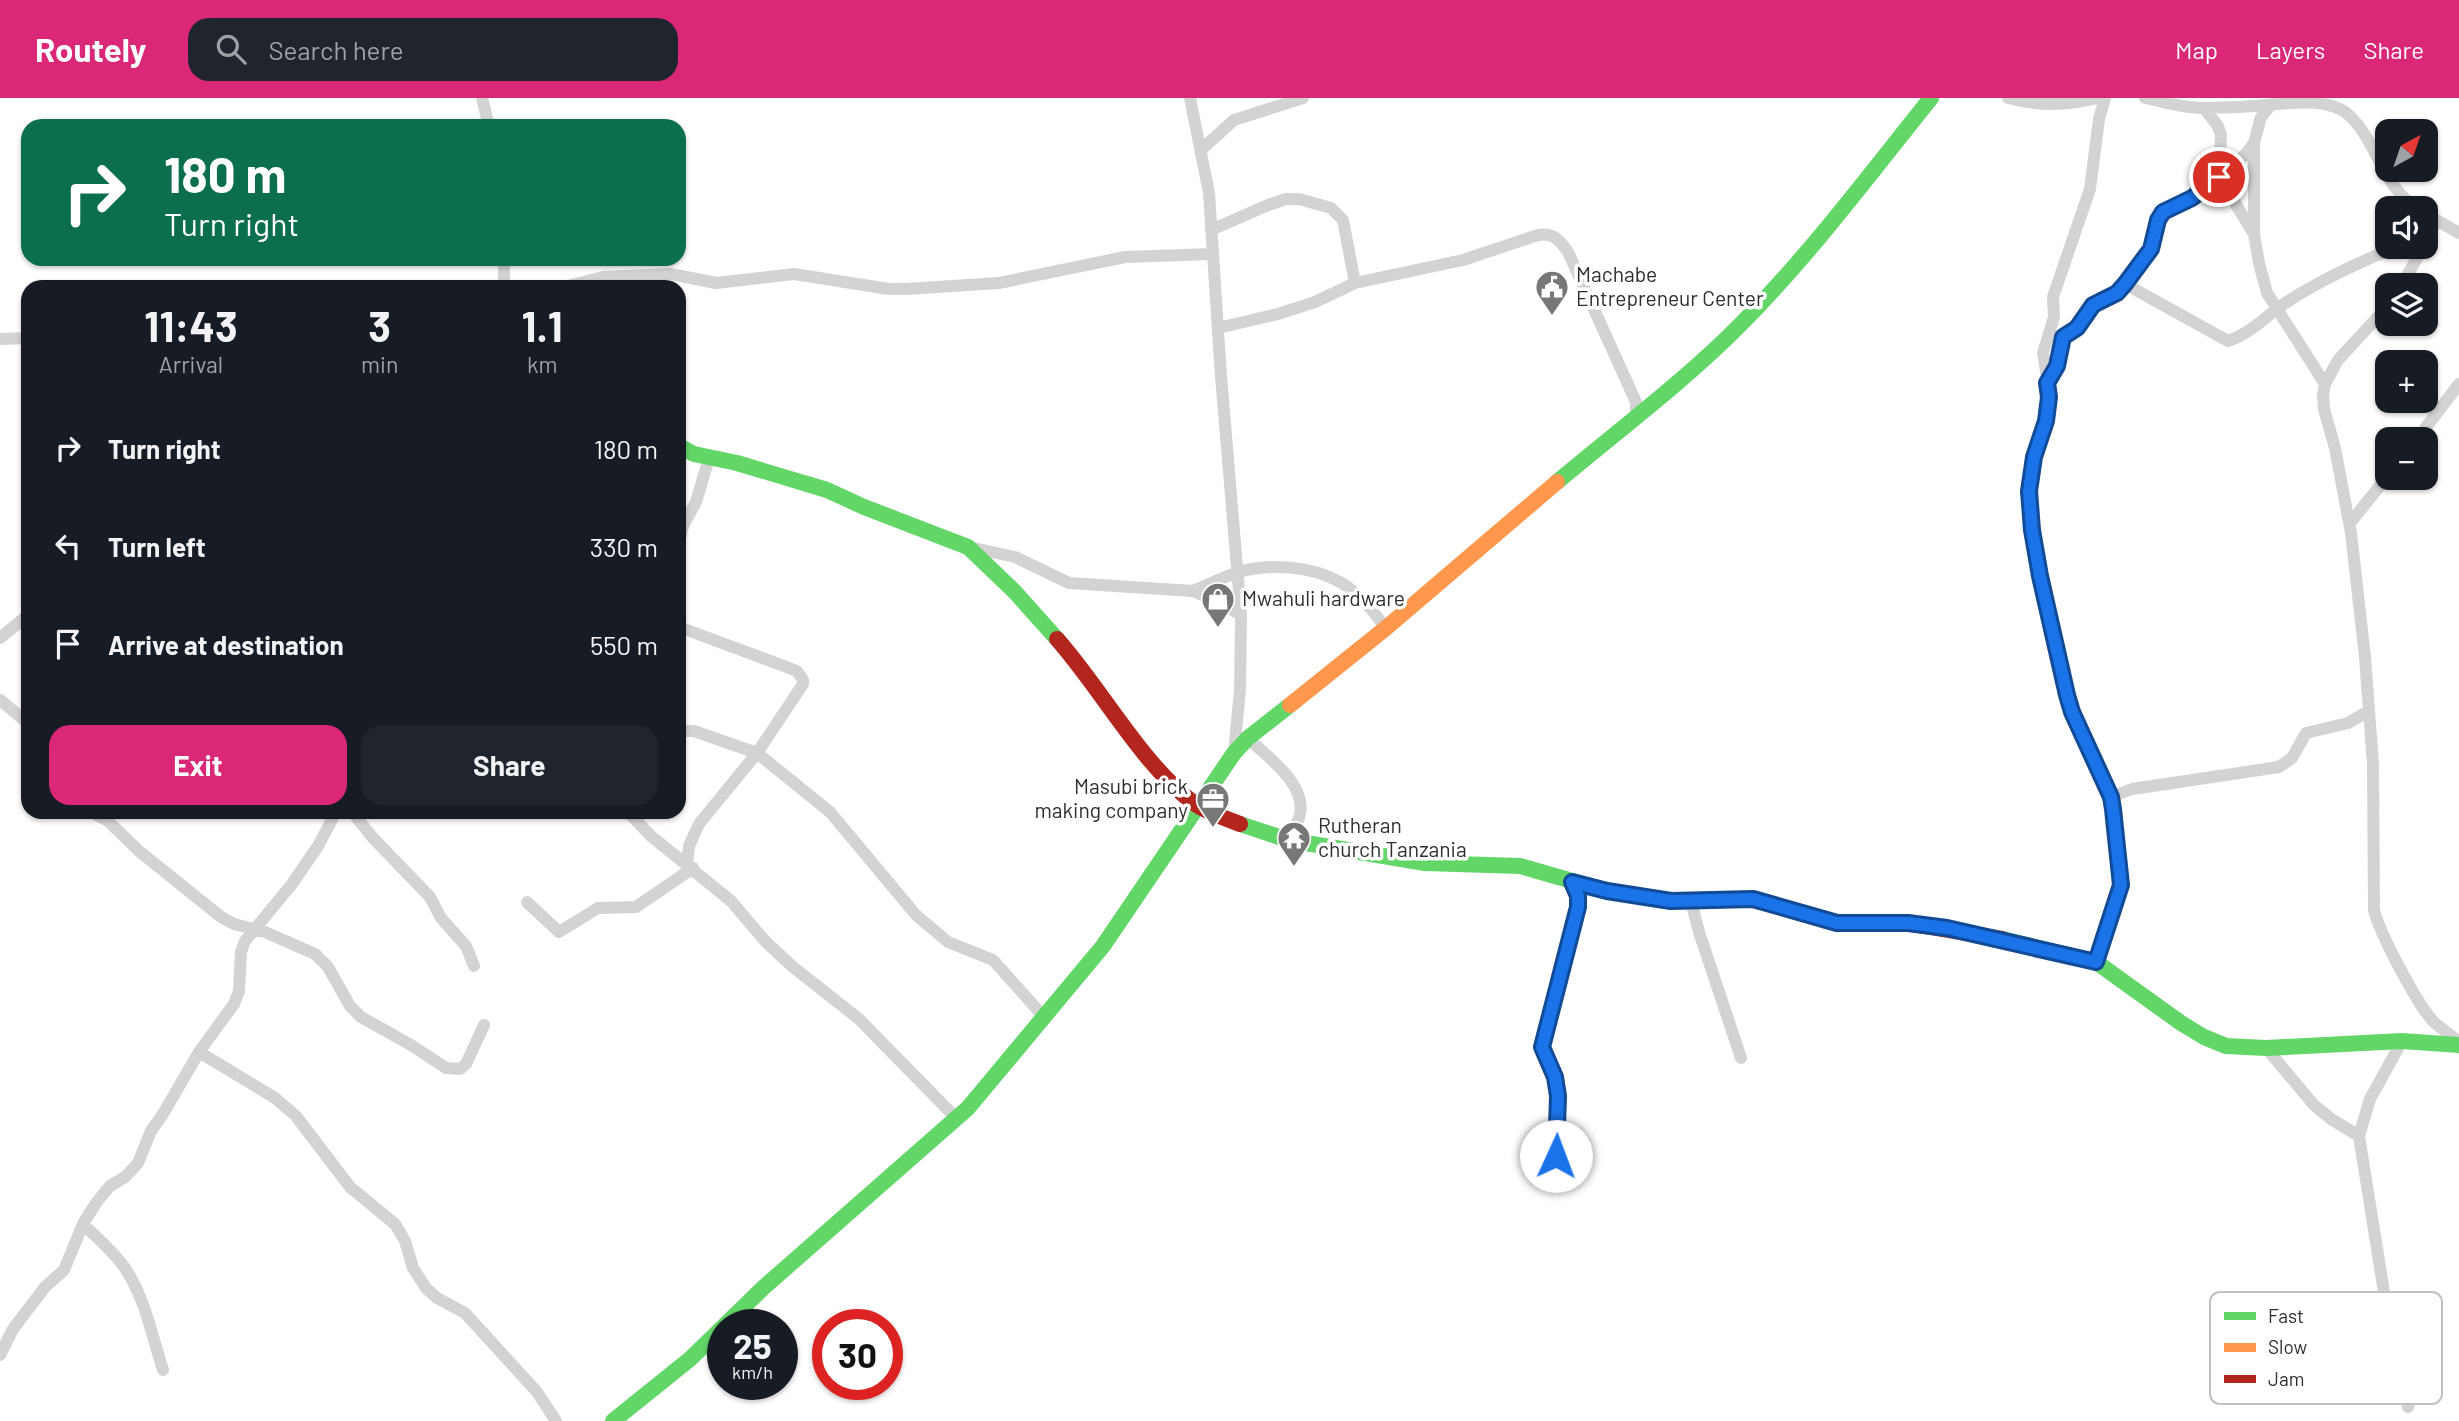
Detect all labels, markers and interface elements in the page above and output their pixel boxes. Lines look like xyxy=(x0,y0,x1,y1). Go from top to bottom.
search box xyxy=(188,18,678,81)
text: Routely xyxy=(35,29,146,69)
icon: search xyxy=(212,30,250,68)
text: Search here xyxy=(268,34,404,65)
text: Map xyxy=(2175,35,2218,64)
text: Layers xyxy=(2256,35,2325,64)
text: Share xyxy=(2363,35,2424,64)
north arrow xyxy=(2375,119,2438,182)
map controls xyxy=(2375,119,2438,490)
text: 180 m xyxy=(164,144,287,203)
icon: right xyxy=(49,147,140,238)
pin xyxy=(2189,147,2249,207)
icon: arrive xyxy=(2200,158,2238,196)
button: sound xyxy=(2375,196,2438,259)
text: Turn right xyxy=(164,204,299,242)
place label: Machabe Entrepreneur Center xyxy=(1576,261,1764,310)
public building icon: Machabe Entrepreneur Center xyxy=(1533,268,1571,317)
button: layers xyxy=(2375,273,2438,336)
text: 11:43 xyxy=(144,300,238,350)
text: 3 xyxy=(368,300,391,350)
text: 1.1 xyxy=(522,300,563,350)
text: Arrival xyxy=(159,350,223,378)
text: min xyxy=(361,350,398,378)
text: km xyxy=(527,350,557,378)
button: + xyxy=(2375,350,2438,413)
button: − xyxy=(2375,427,2438,490)
icon: right xyxy=(49,429,87,467)
text: Turn right xyxy=(108,433,221,464)
text: 180 m xyxy=(594,433,658,464)
icon: left xyxy=(49,527,87,565)
text: Turn left xyxy=(108,531,206,562)
text: 330 m xyxy=(590,531,658,562)
shop icon: Mwahuli hardware xyxy=(1199,580,1237,629)
place label: Mwahuli hardware xyxy=(1242,585,1405,610)
icon: arrive xyxy=(49,625,87,663)
text: Arrive at destination xyxy=(108,629,344,660)
text: 550 m xyxy=(590,629,658,660)
button: Exit xyxy=(49,725,347,805)
button: Share xyxy=(361,725,658,805)
place label: Masubi brick making company xyxy=(1034,773,1188,822)
office icon: Masubi brick making company xyxy=(1194,780,1232,829)
place label: Rutheran church Tanzania xyxy=(1318,812,1467,861)
temple icon: Rutheran church Tanzania xyxy=(1275,819,1313,868)
position arrow xyxy=(1519,1119,1593,1193)
legend xyxy=(2210,1292,2442,1404)
text: Fast xyxy=(2268,1304,2304,1327)
speed limit sign: 30 xyxy=(812,1309,903,1400)
text: 25 xyxy=(733,1324,772,1366)
text: Slow xyxy=(2268,1335,2307,1358)
text: km/h xyxy=(732,1361,773,1383)
text: Jam xyxy=(2268,1367,2304,1390)

